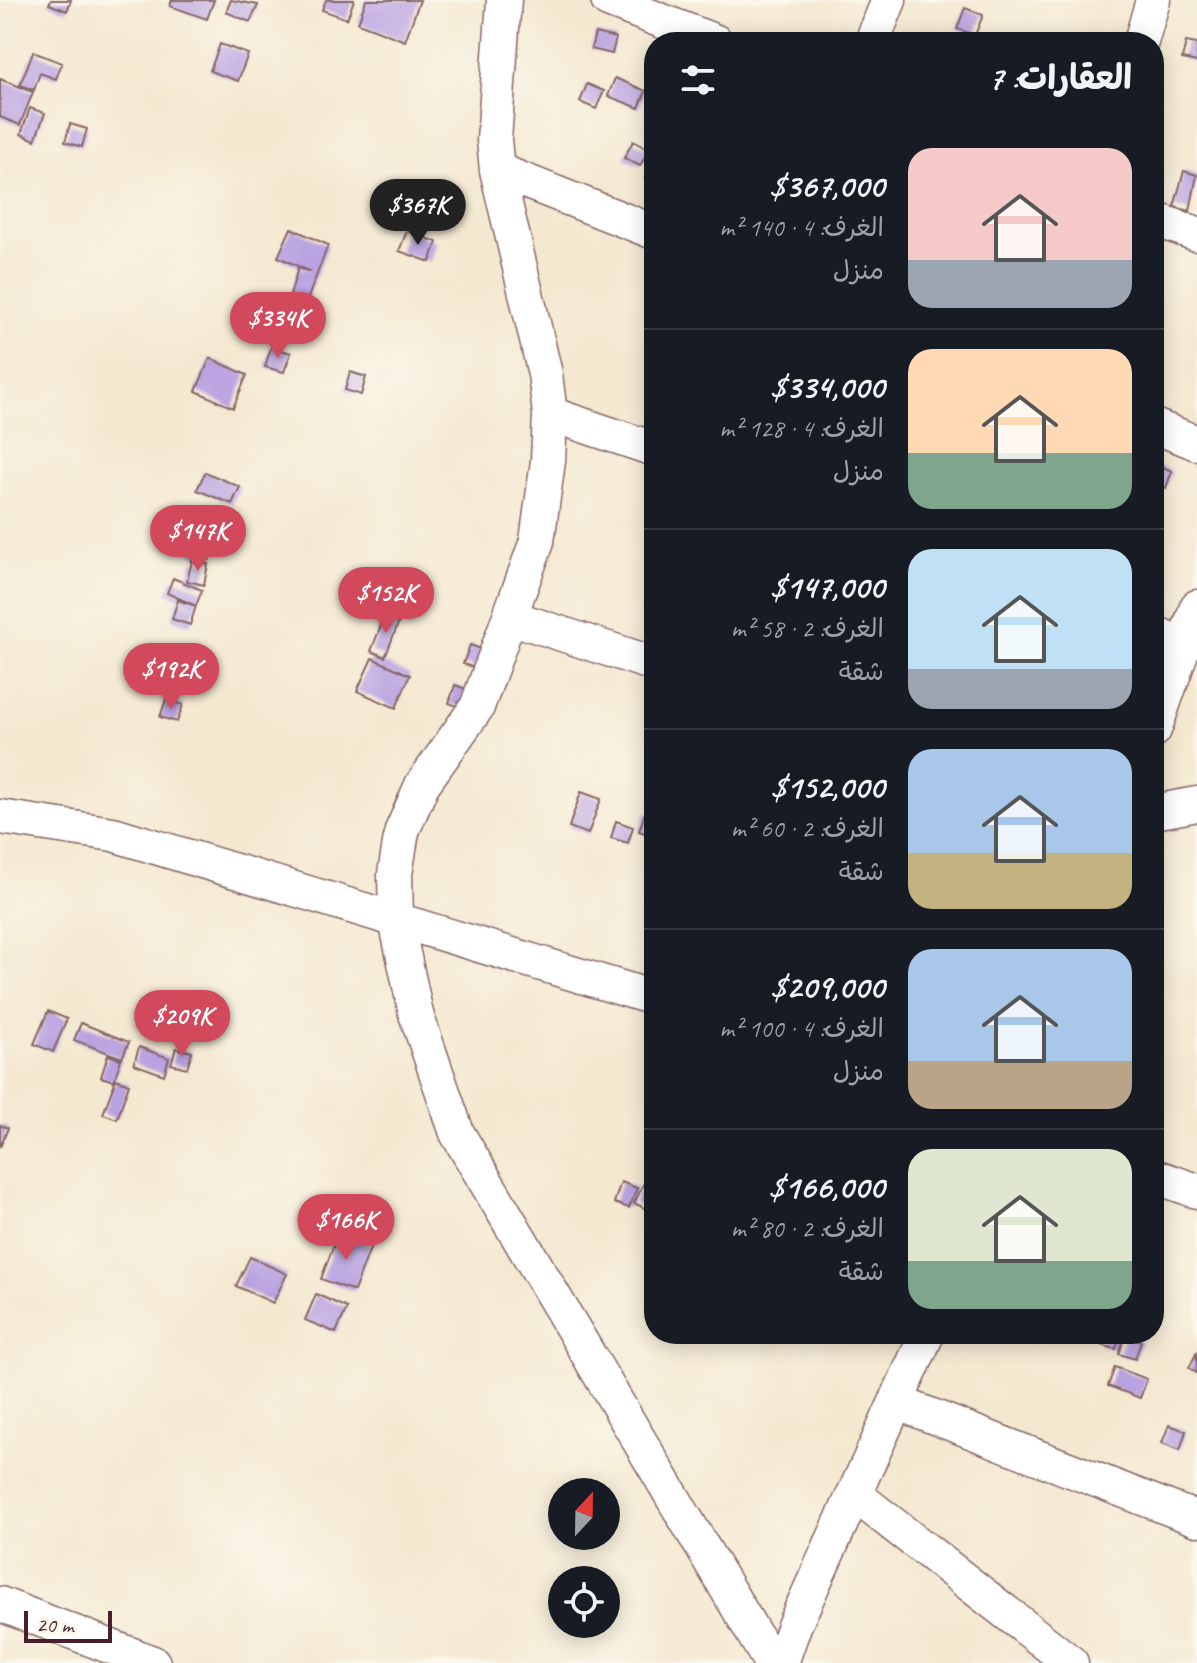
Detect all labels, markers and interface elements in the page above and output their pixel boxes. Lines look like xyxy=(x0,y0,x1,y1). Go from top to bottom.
text: العقارات: 7 xyxy=(988,56,1132,99)
icon: filters xyxy=(676,58,720,102)
text: $367,000 xyxy=(770,164,884,207)
pin: $367K xyxy=(362,179,474,247)
icon: home xyxy=(972,180,1068,276)
text: $367K xyxy=(388,188,448,221)
text: الغرف: 4 · 140 m² xyxy=(719,211,884,244)
text: منزل xyxy=(833,254,884,287)
pin: $334K xyxy=(222,292,334,360)
text: $334K xyxy=(248,301,308,334)
text: $334,000 xyxy=(770,365,884,408)
icon: home xyxy=(972,381,1068,477)
text: الغرف: 4 · 128 m² xyxy=(719,412,884,445)
text: منزل xyxy=(833,455,884,488)
pin: $147K xyxy=(142,505,254,573)
text: $147K xyxy=(168,514,228,547)
text: $147,000 xyxy=(770,565,884,608)
pin: $152K xyxy=(330,567,442,635)
text: $152K xyxy=(356,576,416,609)
icon: home xyxy=(972,581,1068,677)
text: الغرف: 2 · 58 m² xyxy=(731,612,884,645)
pin: $192K xyxy=(115,643,227,711)
text: $192K xyxy=(141,652,201,685)
text: شقة xyxy=(839,655,884,688)
text: $152,000 xyxy=(771,765,884,808)
icon: home xyxy=(972,781,1068,877)
text: الغرف: 2 · 60 m² xyxy=(731,812,884,845)
text: شقة xyxy=(839,855,884,888)
text: $209,000 xyxy=(771,965,884,1008)
icon: home xyxy=(972,981,1068,1077)
pin: $209K xyxy=(126,990,238,1058)
text: $209K xyxy=(152,999,212,1032)
text: الغرف: 4 · 100 m² xyxy=(719,1012,884,1045)
text: منزل xyxy=(833,1055,884,1088)
text: $166,000 xyxy=(769,1165,884,1208)
icon: home xyxy=(972,1181,1068,1277)
pin: $166K xyxy=(290,1194,402,1262)
text: $166K xyxy=(315,1203,377,1236)
text: الغرف: 2 · 80 m² xyxy=(731,1212,884,1245)
text: شقة xyxy=(839,1255,884,1288)
north arrow xyxy=(548,1478,620,1550)
map controls xyxy=(548,1478,620,1638)
button: locate xyxy=(548,1566,620,1638)
scale bar xyxy=(24,1607,112,1643)
text: 20 m xyxy=(36,1611,73,1639)

